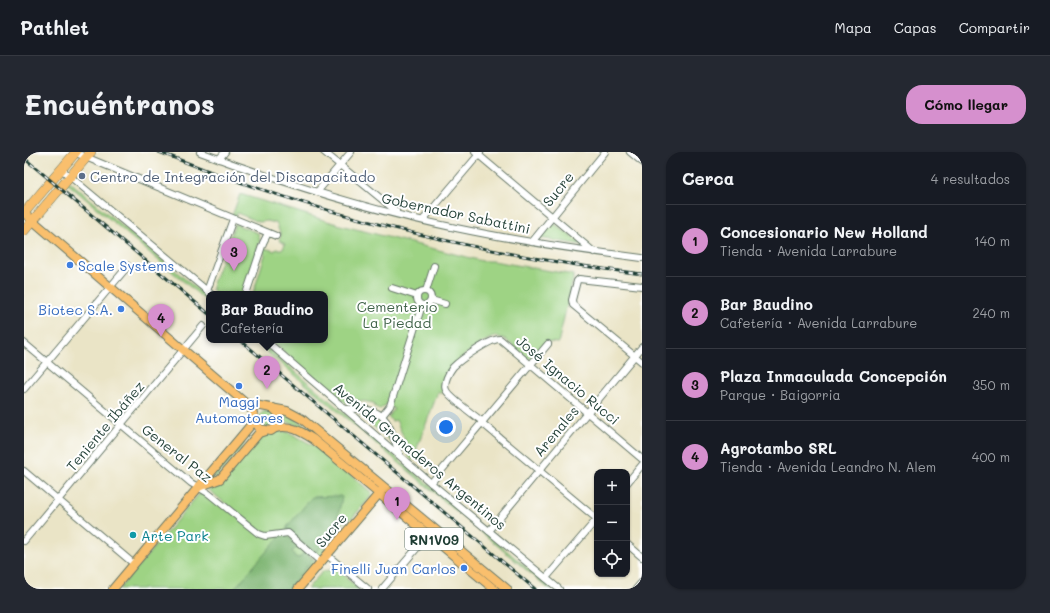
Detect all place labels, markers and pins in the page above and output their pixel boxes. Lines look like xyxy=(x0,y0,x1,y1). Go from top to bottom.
place label: Centro de Integración del Discapacitado xyxy=(90,167,375,186)
marker: Centro de Integración del Discapacitado xyxy=(77,171,87,181)
pin: 3 xyxy=(221,238,247,271)
place label: Scale Systems xyxy=(78,256,174,275)
marker: Scale Systems xyxy=(65,260,75,270)
place label: Biotec S.A. xyxy=(38,300,113,319)
marker: Biotec S.A. xyxy=(116,304,126,314)
pin: 4 xyxy=(148,304,174,337)
pin: 2 xyxy=(254,356,280,389)
marker: Maggi Automotores xyxy=(234,381,244,391)
place label: Maggi Automotores xyxy=(195,392,283,427)
pin: 1 xyxy=(384,487,410,520)
place label: Arte Park xyxy=(141,526,209,545)
marker: Arte Park xyxy=(128,530,138,540)
place label: Finelli Juan Carlos xyxy=(331,559,456,578)
marker: Finelli Juan Carlos xyxy=(459,563,469,573)

